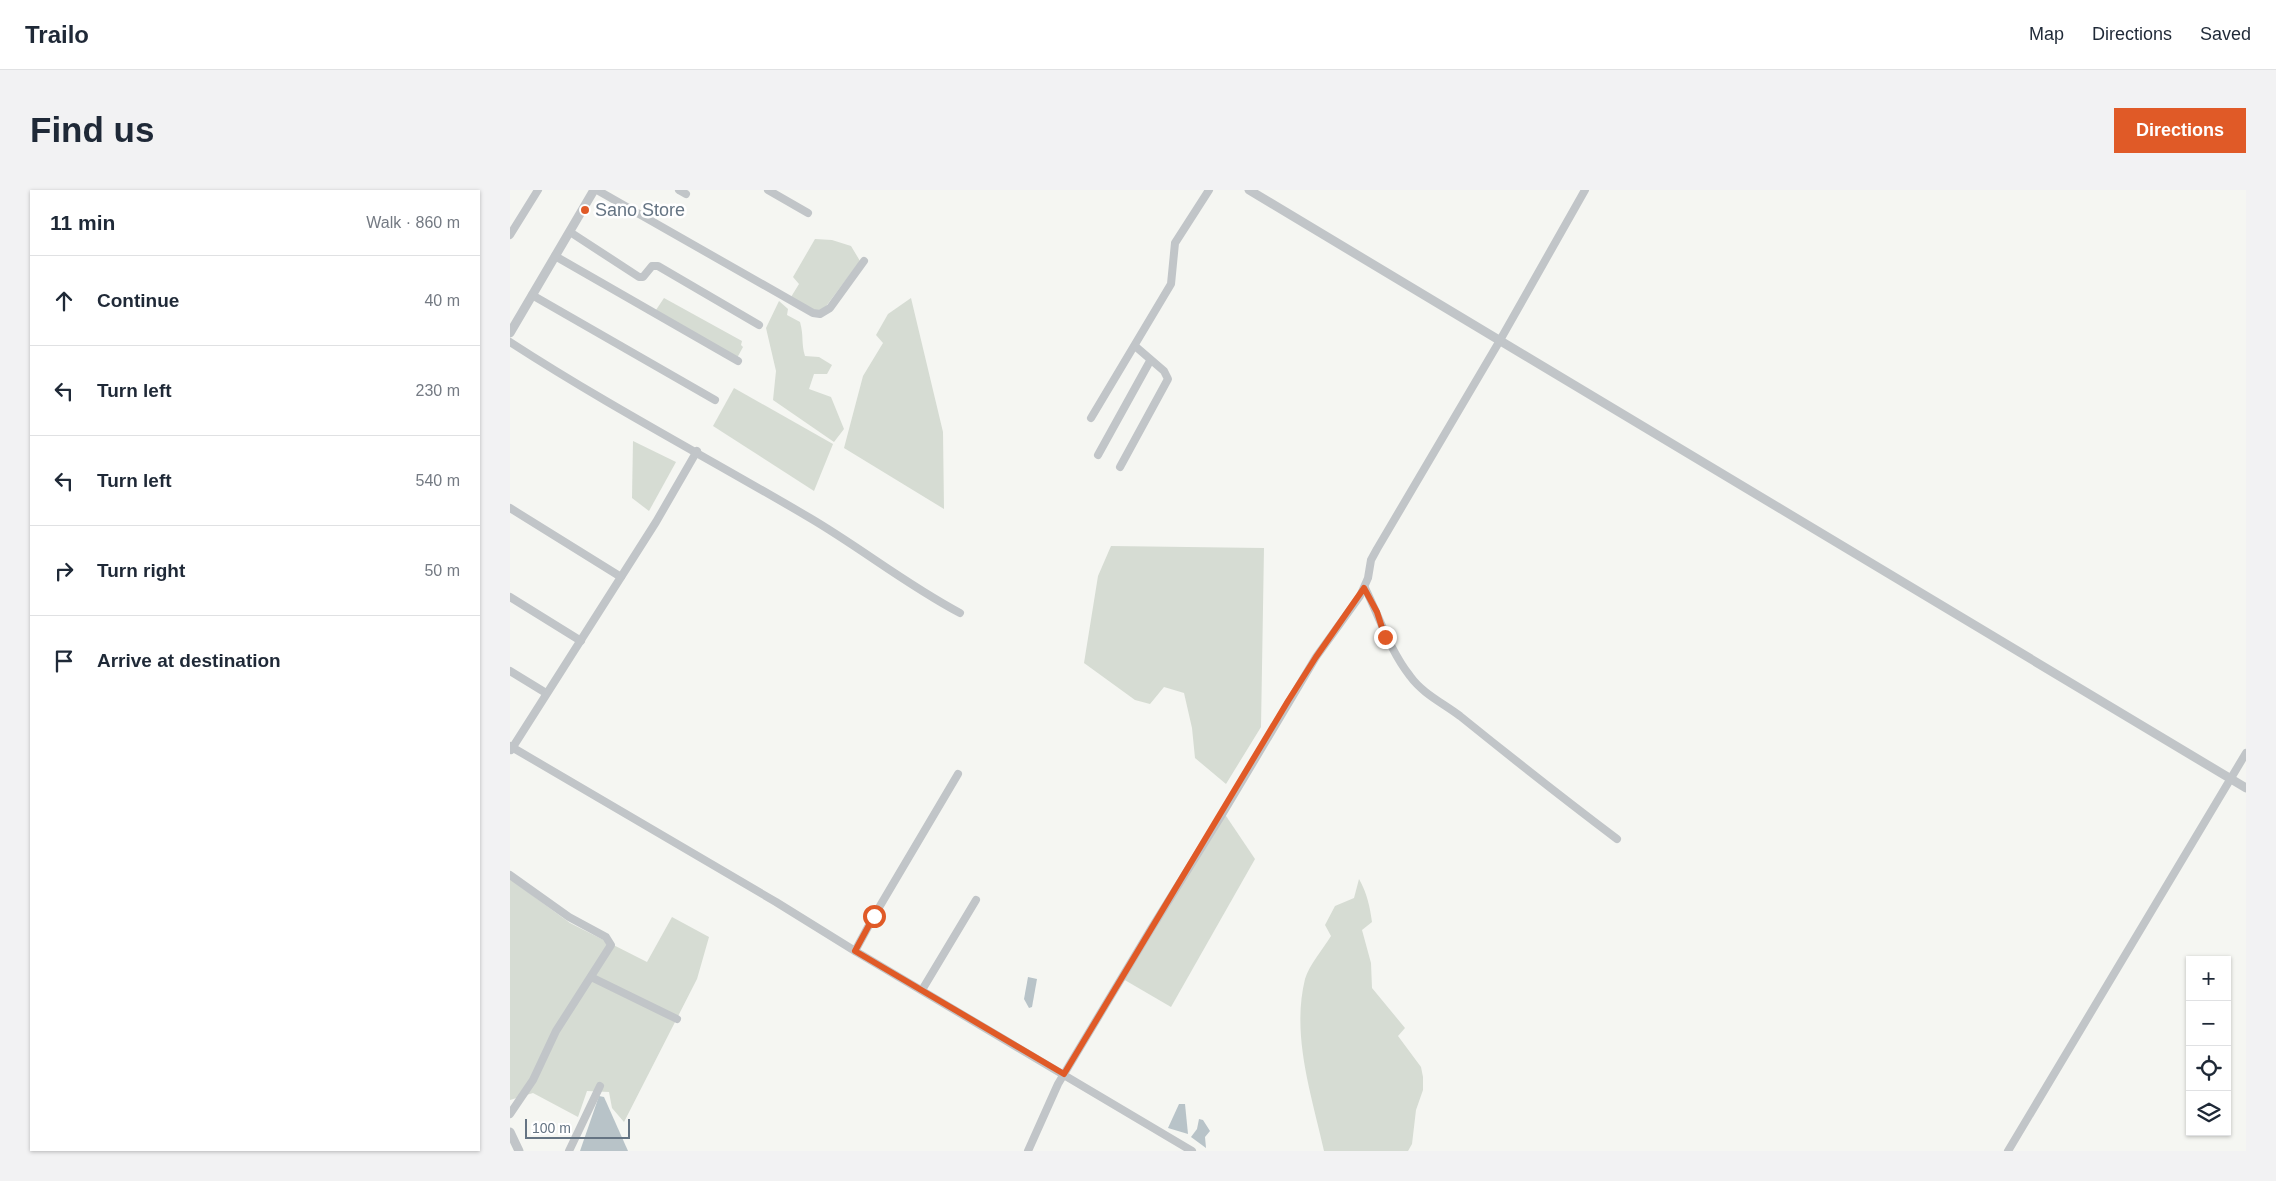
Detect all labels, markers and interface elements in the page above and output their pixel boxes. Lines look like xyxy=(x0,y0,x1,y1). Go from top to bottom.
text: Trailo xyxy=(25,21,89,48)
text: Map xyxy=(2029,24,2064,44)
text: Directions xyxy=(2092,24,2172,44)
text: Saved xyxy=(2200,24,2251,44)
button: Directions xyxy=(2114,108,2246,153)
text: Find us xyxy=(30,110,154,149)
place label: Sano Store xyxy=(595,200,685,220)
marker: Sano Store xyxy=(579,204,591,216)
text: 11 min xyxy=(50,211,115,234)
text: Walk · 860 m xyxy=(366,214,460,231)
icon: ahead xyxy=(50,287,78,315)
text: Continue xyxy=(97,290,179,311)
text: 40 m xyxy=(424,292,460,309)
icon: left xyxy=(50,377,78,405)
text: Turn left xyxy=(97,380,172,401)
text: 230 m xyxy=(416,382,460,399)
icon: left xyxy=(50,467,78,495)
text: Turn left xyxy=(97,470,172,491)
text: 540 m xyxy=(416,472,460,489)
icon: right xyxy=(50,557,78,585)
text: Turn right xyxy=(97,560,185,581)
text: 50 m xyxy=(424,562,460,579)
route end xyxy=(1374,626,1397,649)
icon: arrive xyxy=(50,647,78,675)
text: Arrive at destination xyxy=(97,650,281,671)
route start xyxy=(863,905,886,928)
map controls xyxy=(2186,956,2231,1136)
button: + xyxy=(2186,956,2231,1001)
button: − xyxy=(2186,1001,2231,1046)
button: locate xyxy=(2186,1046,2231,1091)
button: layers xyxy=(2186,1091,2231,1136)
scale bar xyxy=(525,1116,630,1139)
text: 100 m xyxy=(532,1120,571,1136)

